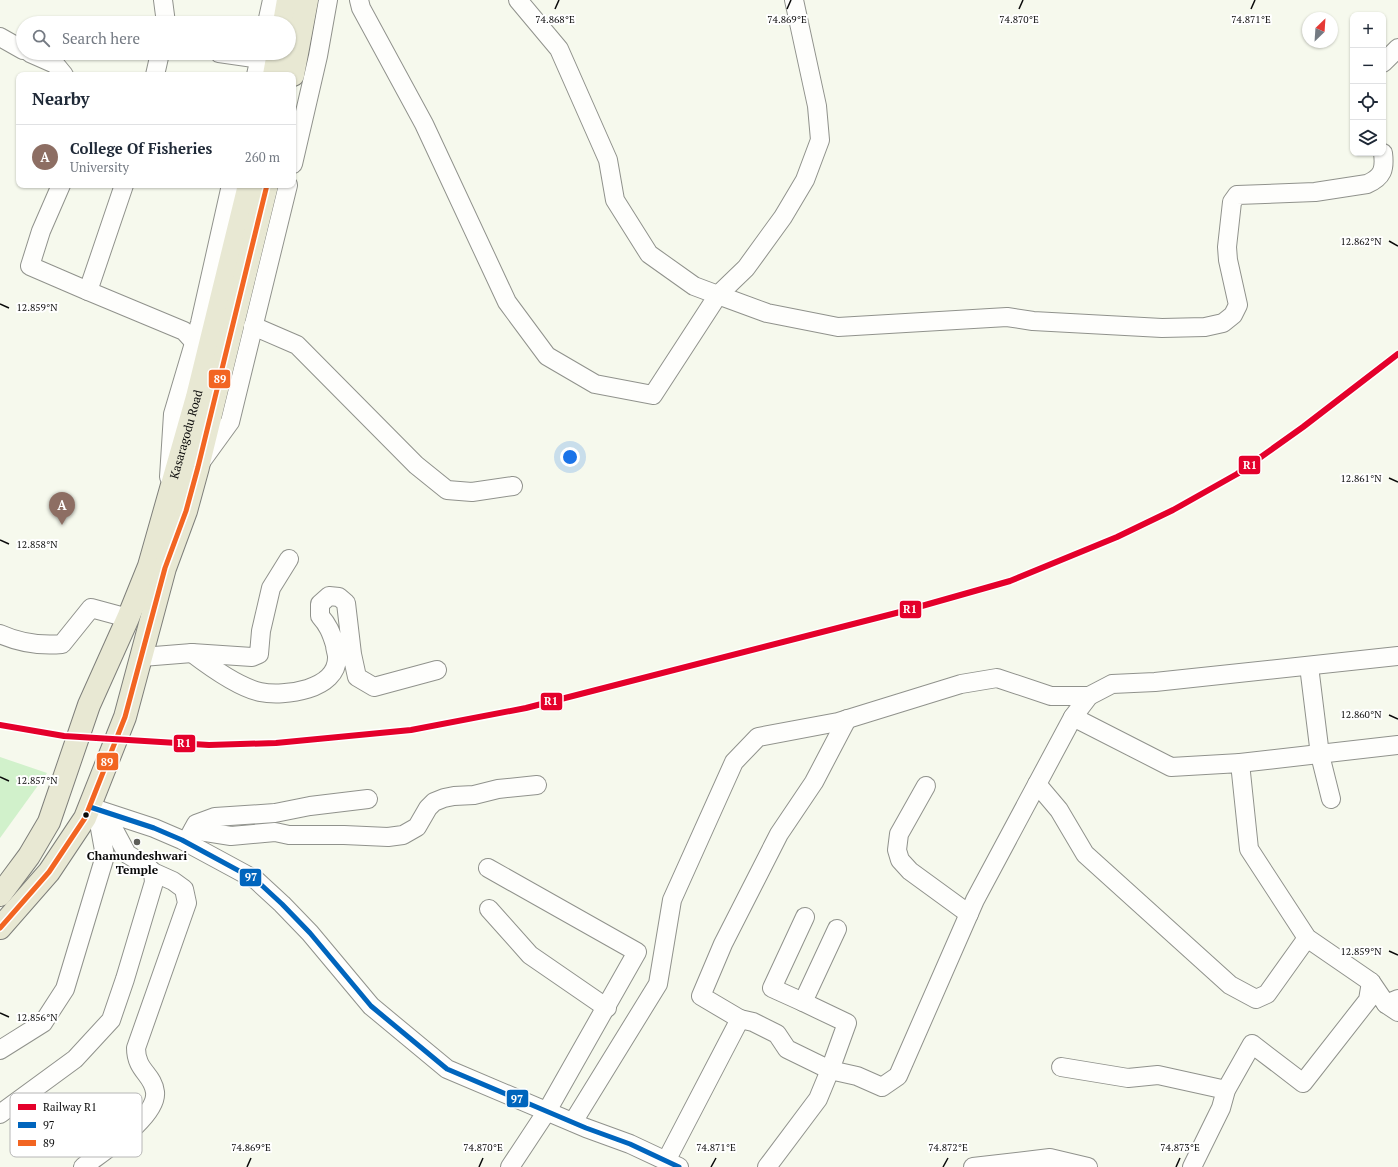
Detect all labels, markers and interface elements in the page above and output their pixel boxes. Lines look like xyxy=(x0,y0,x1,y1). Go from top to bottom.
north arrow xyxy=(1302,12,1338,48)
map controls xyxy=(1350,12,1386,156)
button: + xyxy=(1350,12,1386,48)
text: 74.868°E xyxy=(535,13,575,26)
text: 74.869°E xyxy=(767,13,807,26)
text: 74.870°E xyxy=(999,13,1039,26)
text: 74.871°E xyxy=(1231,13,1271,26)
search box xyxy=(16,16,296,60)
icon: search xyxy=(30,27,52,49)
text: Search here xyxy=(62,28,140,48)
button: − xyxy=(1350,48,1386,84)
button: locate xyxy=(1350,84,1386,120)
text: Nearby xyxy=(32,87,90,110)
button: layers xyxy=(1350,120,1386,156)
text: College Of Fisheries xyxy=(70,138,212,158)
text: A xyxy=(40,148,50,166)
text: 260 m xyxy=(245,148,280,166)
text: University xyxy=(70,158,129,176)
text: 12.862°N xyxy=(1341,235,1382,248)
text: 12.859°N xyxy=(17,301,58,314)
line badge: 89 xyxy=(208,369,231,389)
text: 89 xyxy=(214,372,226,386)
street label: Kasaragodu Road xyxy=(166,388,206,480)
your location xyxy=(560,447,580,467)
line badge: R1 xyxy=(1238,455,1261,475)
text: R1 xyxy=(1243,458,1257,472)
text: 12.861°N xyxy=(1341,472,1382,485)
pin: A xyxy=(49,492,75,525)
text: 12.858°N xyxy=(17,538,58,551)
line badge: R1 xyxy=(899,600,922,619)
text: R1 xyxy=(903,602,917,616)
line badge: R1 xyxy=(540,692,563,711)
text: R1 xyxy=(544,694,558,708)
text: 12.860°N xyxy=(1341,708,1382,721)
line badge: R1 xyxy=(173,734,196,753)
text: R1 xyxy=(177,736,191,750)
line badge: 89 xyxy=(96,752,119,771)
text: 89 xyxy=(101,755,113,769)
text: 12.857°N xyxy=(17,774,58,787)
unlabelled marker xyxy=(81,810,91,820)
marker: Chamundeshwari Temple xyxy=(132,837,142,847)
place label: Chamundeshwari Temple xyxy=(87,848,187,877)
line badge: 97 xyxy=(239,868,262,887)
text: 97 xyxy=(245,870,257,884)
text: 12.859°N xyxy=(1341,945,1382,958)
text: 12.856°N xyxy=(17,1011,58,1024)
line badge: 97 xyxy=(506,1089,529,1108)
text: 97 xyxy=(511,1092,523,1106)
legend xyxy=(10,1093,142,1157)
text: Railway R1 xyxy=(43,1100,97,1114)
text: 97 xyxy=(43,1118,55,1132)
text: 89 xyxy=(43,1136,55,1150)
text: 74.869°E xyxy=(231,1141,271,1154)
text: 74.870°E xyxy=(463,1141,503,1154)
text: 74.871°E xyxy=(696,1141,736,1154)
text: 74.872°E xyxy=(928,1141,968,1154)
text: 74.873°E xyxy=(1160,1141,1200,1154)

